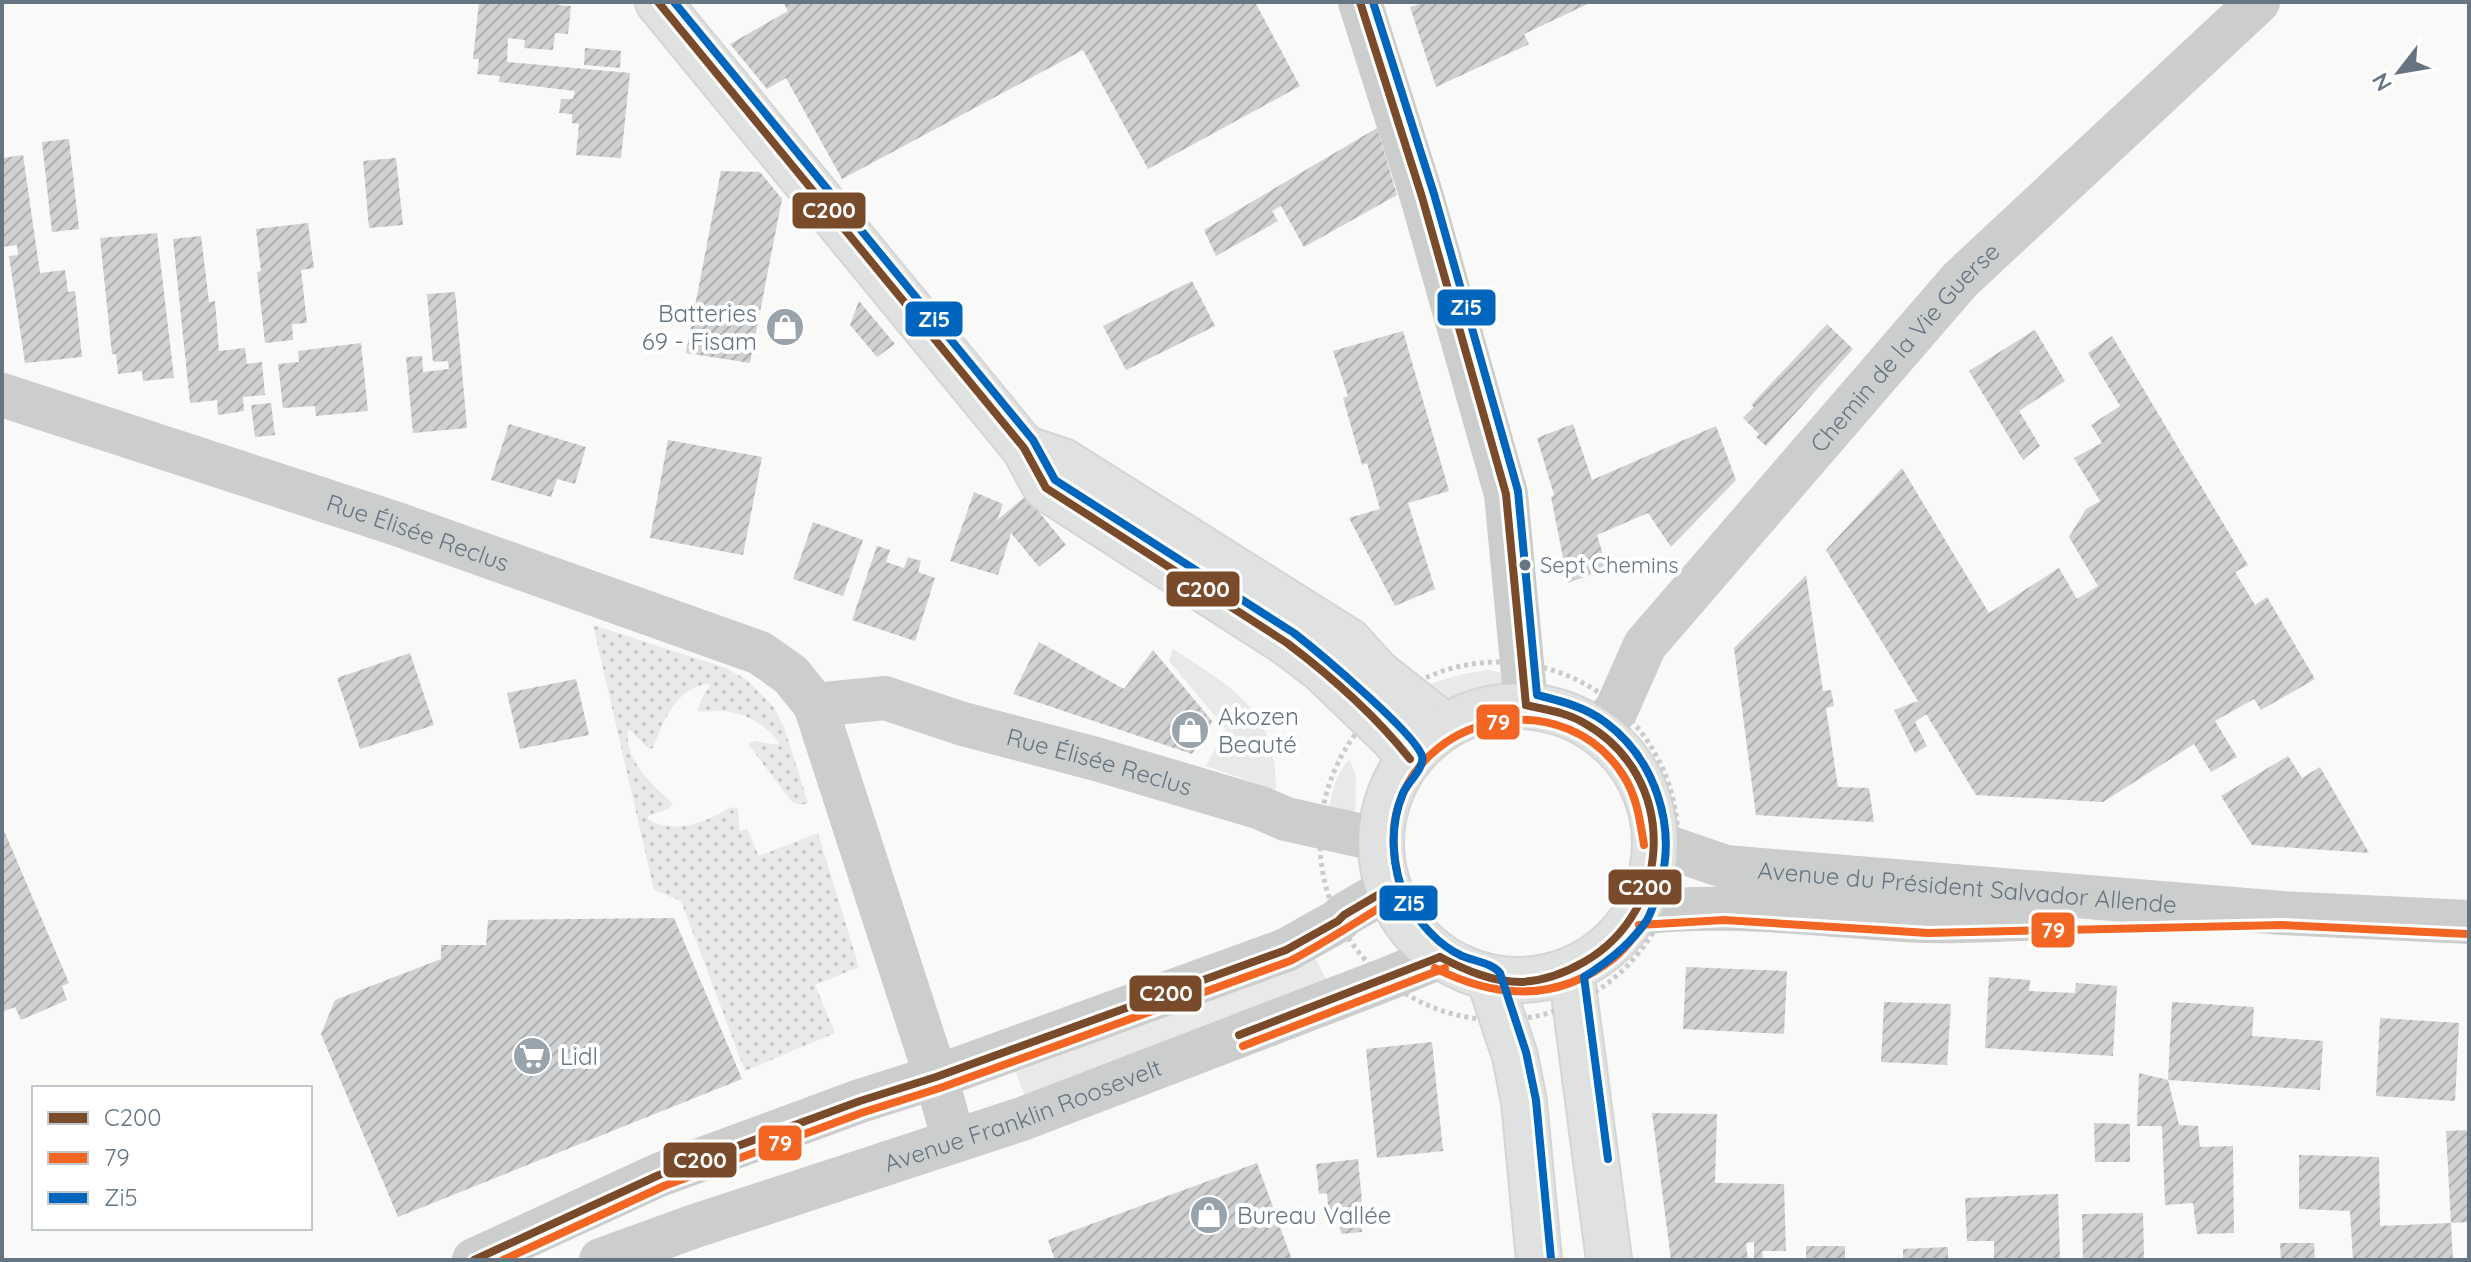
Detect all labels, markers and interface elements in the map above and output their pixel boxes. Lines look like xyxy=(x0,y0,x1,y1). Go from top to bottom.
north arrow xyxy=(2359,32,2439,112)
text: N xyxy=(2366,68,2398,96)
line badge: C200 xyxy=(791,191,867,230)
text: C200 xyxy=(802,196,856,224)
street label: Chemin de la Vie Guerse xyxy=(1803,236,2006,458)
line badge: Zi5 xyxy=(1436,288,1497,327)
text: Zi5 xyxy=(1450,293,1482,321)
place label: Batteries 69 - Fisam xyxy=(642,298,757,356)
line badge: Zi5 xyxy=(904,300,964,338)
text: Zi5 xyxy=(918,305,950,333)
shop icon: Batteries 69 - Fisam xyxy=(764,306,806,348)
street label: Rue Élisée Reclus xyxy=(323,487,513,578)
place label: Sept Chemins xyxy=(1540,551,1679,579)
marker: Sept Chemins xyxy=(1517,557,1533,573)
line badge: C200 xyxy=(1165,570,1241,608)
text: C200 xyxy=(1176,575,1230,603)
place label: Akozen Beauté xyxy=(1218,701,1299,759)
line badge: 79 xyxy=(1475,703,1521,741)
text: 79 xyxy=(1486,708,1510,736)
shop icon: Akozen Beauté xyxy=(1169,709,1211,751)
street label: Rue Élisée Reclus xyxy=(1004,721,1196,802)
street label: Avenue du Président Salvador Allende xyxy=(1756,855,2178,919)
line badge: C200 xyxy=(1607,868,1683,906)
text: C200 xyxy=(1618,873,1672,901)
line badge: Zi5 xyxy=(1378,884,1439,922)
text: Zi5 xyxy=(1393,889,1425,917)
line badge: 79 xyxy=(2030,911,2076,949)
text: 79 xyxy=(2041,916,2065,944)
line badge: C200 xyxy=(1128,974,1203,1013)
text: C200 xyxy=(1139,979,1193,1007)
supermarket icon: Lidl xyxy=(511,1035,553,1077)
place label: Lidl xyxy=(560,1041,598,1071)
street label: Avenue Franklin Roosevelt xyxy=(880,1052,1166,1178)
legend xyxy=(32,1086,312,1230)
text: C200 xyxy=(104,1102,162,1132)
line badge: 79 xyxy=(757,1124,803,1162)
text: 79 xyxy=(768,1129,792,1157)
line badge: C200 xyxy=(662,1141,738,1179)
text: 79 xyxy=(104,1142,130,1172)
text: C200 xyxy=(673,1146,727,1174)
text: Zi5 xyxy=(104,1182,138,1212)
shop icon: Bureau Vallée xyxy=(1188,1194,1230,1236)
place label: Bureau Vallée xyxy=(1237,1200,1391,1230)

